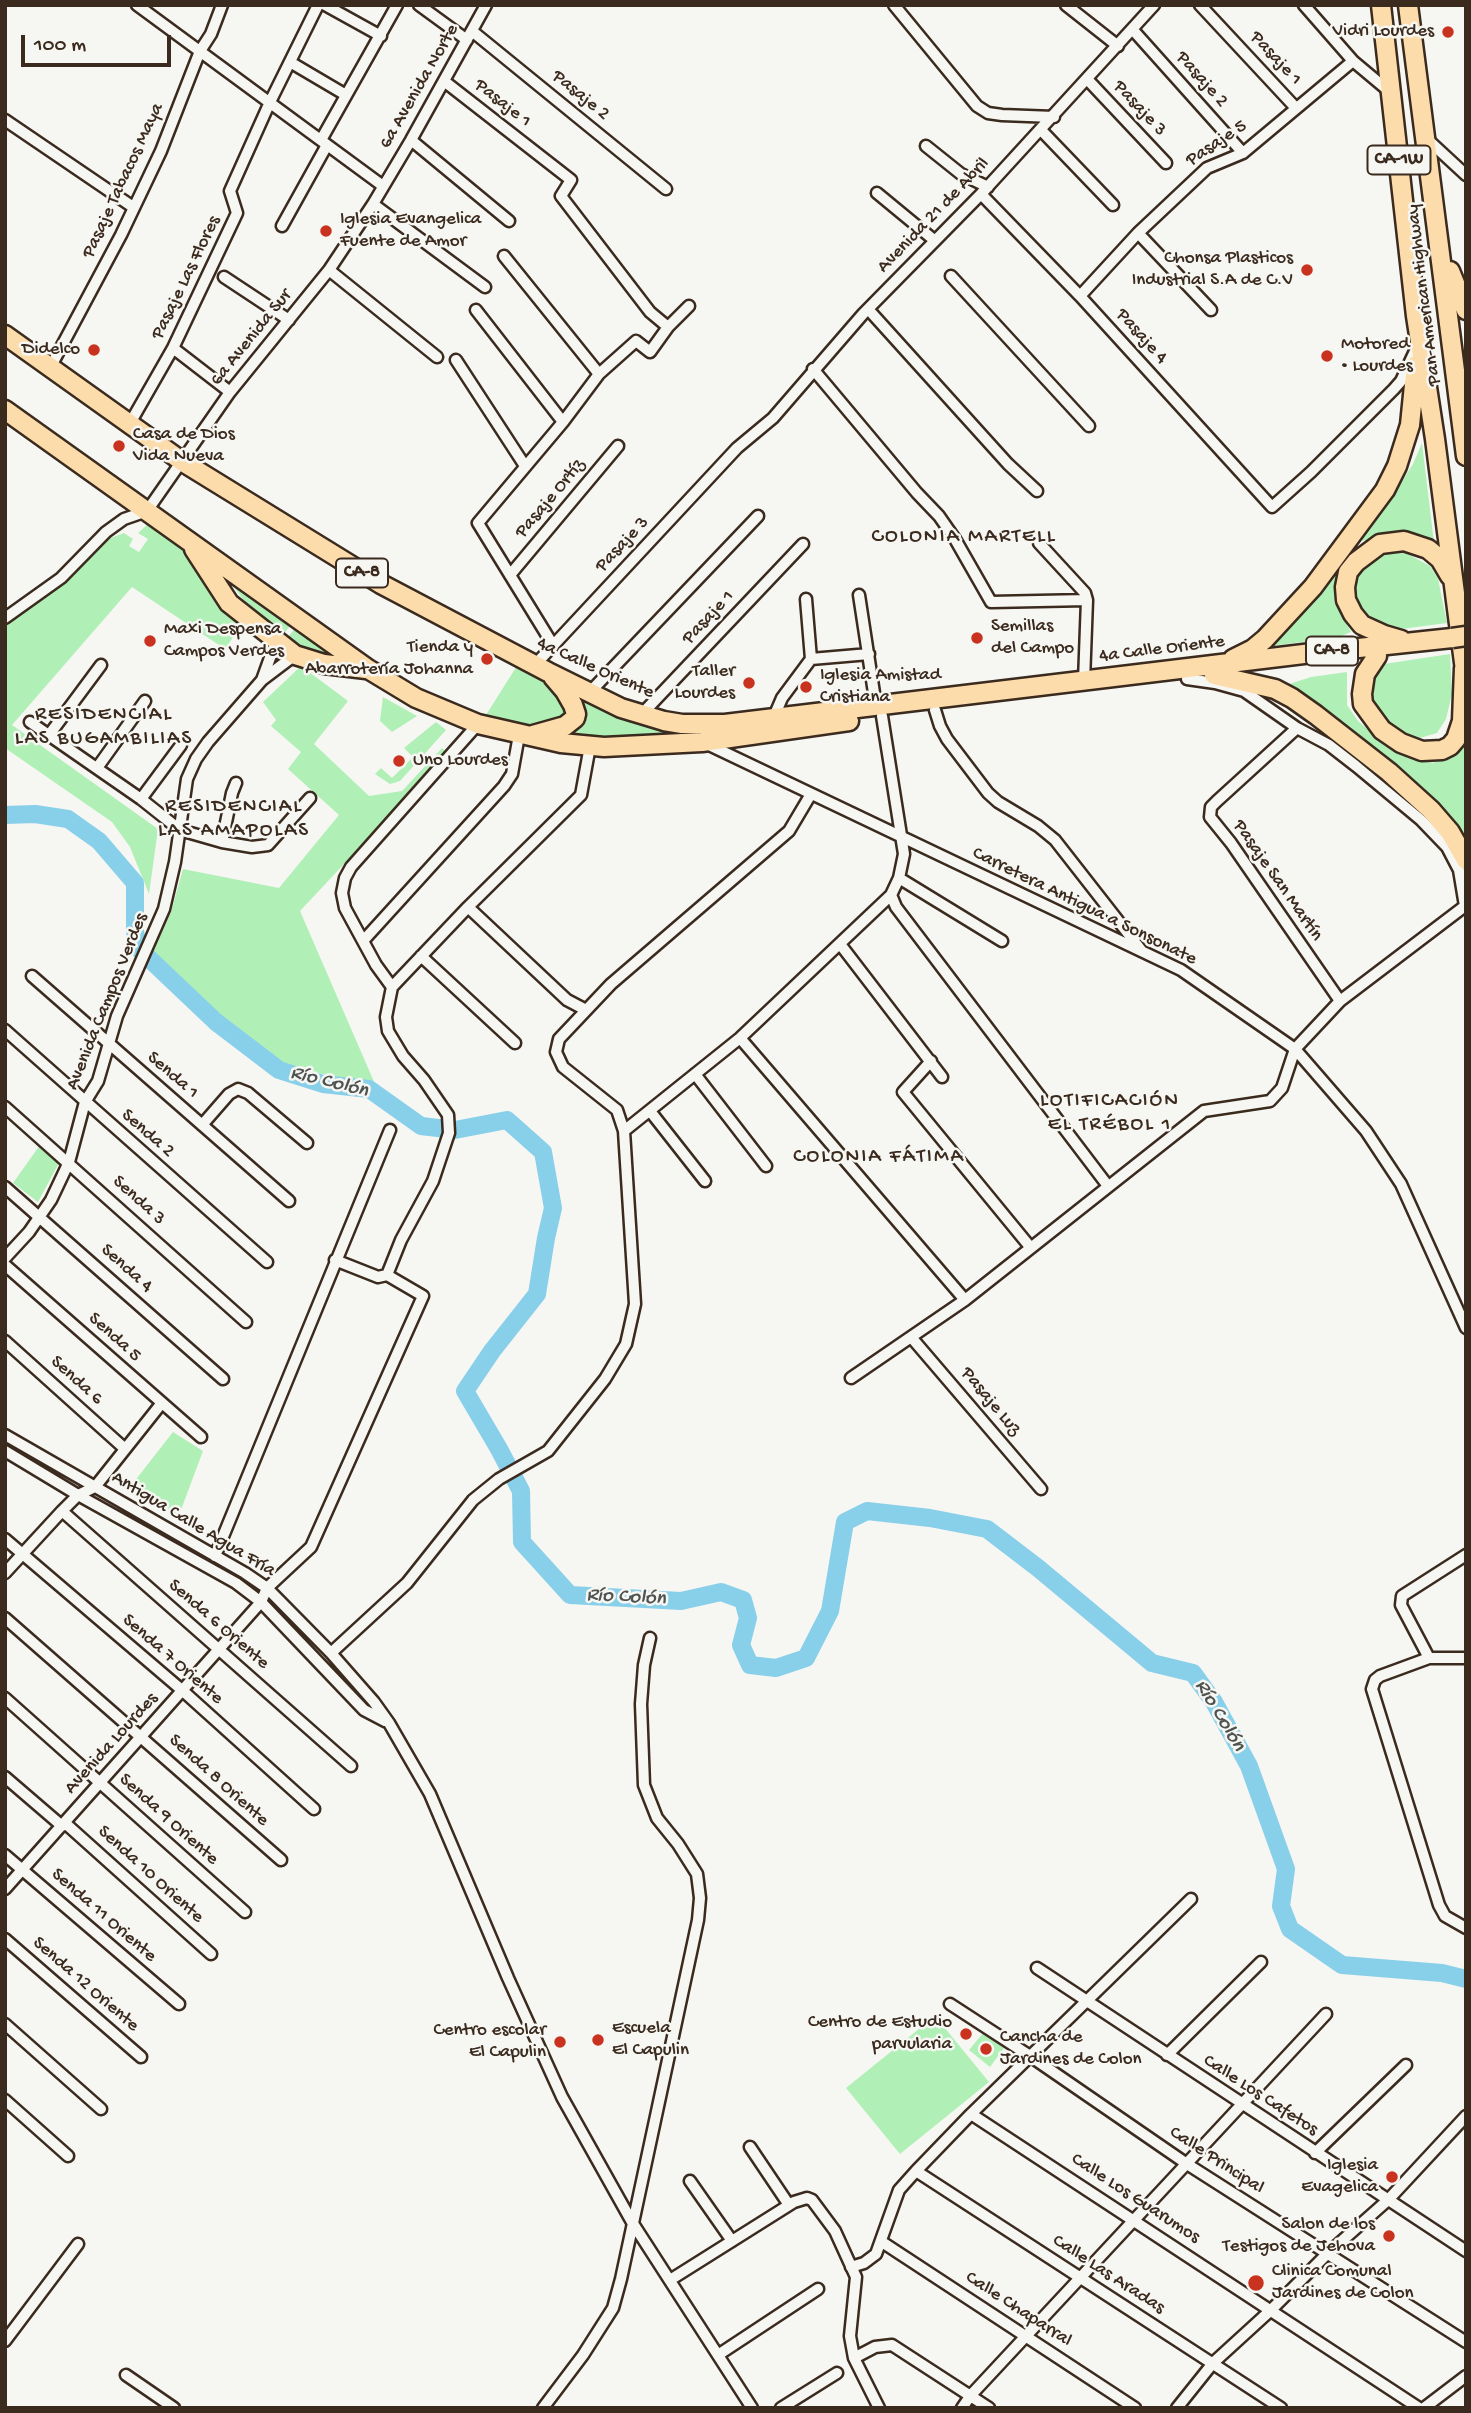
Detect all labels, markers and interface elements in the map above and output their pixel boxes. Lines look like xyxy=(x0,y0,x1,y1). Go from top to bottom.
scale bar xyxy=(24,21,175,65)
street label: 6a Avenida Norte xyxy=(375,21,465,153)
place label: Vidri Lourdes xyxy=(1332,21,1434,43)
marker: Vidri Lourdes xyxy=(1440,24,1456,40)
street label: Pasaje 1 xyxy=(1244,27,1306,91)
text: 100 m xyxy=(34,34,86,59)
street label: Pasaje 2 xyxy=(1170,47,1232,113)
street label: Pasaje 2 xyxy=(547,66,613,126)
street label: Pasaje 1 xyxy=(469,75,535,133)
street label: Pasaje 3 xyxy=(1107,76,1171,142)
street label: Pasaje Tabacos Maya xyxy=(78,100,170,262)
street label: Pasaje 5 xyxy=(1182,115,1252,173)
road number: CA-1W xyxy=(1368,146,1430,174)
street label: Avenida 21 de Abril xyxy=(873,153,995,279)
street label: Pan-American Highway xyxy=(1403,203,1447,387)
place label: Iglesia Evangelica Fuente de Amor xyxy=(340,209,481,253)
street label: Pasaje Las Flores xyxy=(147,212,227,344)
marker: Iglesia Evangelica Fuente de Amor xyxy=(318,223,334,239)
place label: Chonsa Plasticos Industrial S.A de C.V xyxy=(1132,248,1293,292)
marker: Chonsa Plasticos Industrial S.A de C.V xyxy=(1299,262,1315,278)
street label: 6a Avenida Sur xyxy=(206,285,298,391)
street label: Pasaje 4 xyxy=(1110,304,1172,370)
place label: Motored • Lourdes xyxy=(1341,334,1413,378)
place label: Didelco xyxy=(22,339,80,361)
marker: Didelco xyxy=(86,342,102,358)
marker: Motored • Lourdes xyxy=(1319,348,1335,364)
place label: Casa de Dios Vida Nueva xyxy=(133,424,235,468)
marker: Casa de Dios Vida Nueva xyxy=(111,438,127,454)
street label: Pasaje Ortíz xyxy=(511,455,591,543)
street label: Pasaje 3 xyxy=(591,512,655,578)
district label: COLONIA MARTELL xyxy=(873,525,1055,551)
road number: CA-8 xyxy=(336,558,388,588)
street label: Pasaje 1 xyxy=(678,586,740,650)
place label: Semillas del Campo xyxy=(991,616,1074,660)
place label: Maxi Despensa Campos Verdes xyxy=(164,619,284,663)
marker: Semillas del Campo xyxy=(969,630,985,646)
street label: 4a Calle Oriente xyxy=(1098,631,1226,669)
marker: Maxi Despensa Campos Verdes xyxy=(142,633,158,649)
street label: 4a Calle Oriente xyxy=(533,633,657,705)
road number: CA-8 xyxy=(1306,636,1358,666)
place label: Tienda y Abarrotería Johanna xyxy=(305,637,473,681)
marker: Tienda y Abarrotería Johanna xyxy=(479,651,495,667)
place label: Taller Lourdes xyxy=(675,661,735,705)
place label: Iglesia Amistad Cristiana xyxy=(820,665,941,709)
marker: Taller Lourdes xyxy=(741,675,757,691)
marker: Iglesia Amistad Cristiana xyxy=(798,679,814,695)
district label: RESIDENCIAL LAS BUGAMBILIAS xyxy=(17,703,191,753)
place label: Uno Lourdes xyxy=(413,750,508,772)
marker: Uno Lourdes xyxy=(391,753,407,769)
district label: RESIDENCIAL LAS AMAPOLAS xyxy=(159,795,309,845)
street label: Pasaje San Martín xyxy=(1227,816,1327,946)
street label: Carretera Antigua a Sonsonate xyxy=(968,843,1200,971)
street label: Avenida Campos Verdes xyxy=(62,910,154,1094)
street label: Senda 1 xyxy=(141,1047,203,1105)
water label: Río Colón xyxy=(288,1061,370,1105)
district label: LOTIFICACIÓN EL TRÉBOL 1 xyxy=(1042,1089,1178,1139)
street label: Senda 2 xyxy=(116,1105,178,1163)
district label: COLONIA FÁTIMA xyxy=(795,1145,963,1171)
street label: Senda 3 xyxy=(107,1171,169,1231)
street label: Senda 4 xyxy=(95,1240,157,1298)
street label: Senda 5 xyxy=(83,1308,145,1368)
street label: Senda 6 xyxy=(45,1351,107,1411)
street label: Pasaje Luz xyxy=(955,1363,1025,1441)
street label: Antigua Calle Agua Fría xyxy=(107,1467,279,1583)
street label: Senda 6 Oriente xyxy=(163,1575,273,1675)
water label: Río Colón xyxy=(586,1583,666,1613)
street label: Senda 7 Oriente xyxy=(117,1610,227,1710)
water label: Río Colón xyxy=(1188,1676,1250,1756)
street label: Avenida Lourdes xyxy=(60,1688,164,1800)
street label: Senda 8 Oriente xyxy=(163,1730,273,1832)
street label: Senda 9 Oriente xyxy=(113,1769,223,1871)
street label: Senda 10 Oriente xyxy=(92,1821,208,1929)
street label: Senda 11 Oriente xyxy=(46,1864,160,1968)
street label: Senda 12 Oriente xyxy=(27,1932,143,2038)
place label: Centro de Estudio parvularia xyxy=(808,2012,952,2056)
place label: Escuela El Capulin xyxy=(612,2018,689,2062)
place label: Centro escolar El Capulin xyxy=(433,2020,546,2064)
marker: Centro de Estudio parvularia xyxy=(958,2026,974,2042)
place label: Cancha de Jardines de Colon xyxy=(1000,2027,1142,2071)
marker: Escuela El Capulin xyxy=(590,2032,606,2048)
marker: Centro escolar El Capulin xyxy=(552,2034,568,2050)
marker: Cancha de Jardines de Colon xyxy=(978,2041,994,2057)
street label: Calle Los Cafetos xyxy=(1198,2050,1322,2142)
street label: Calle Principal xyxy=(1164,2122,1268,2200)
street label: Calle Los Guarumos xyxy=(1066,2149,1204,2249)
place label: Iglesia Evagelica xyxy=(1301,2155,1378,2199)
marker: Iglesia Evagelica xyxy=(1384,2169,1400,2185)
place label: Salon de los Testigos de Jehova xyxy=(1223,2214,1375,2258)
marker: Salon de los Testigos de Jehova xyxy=(1381,2228,1397,2244)
street label: Calle Las Aradas xyxy=(1047,2230,1169,2320)
place label: Clinica Comunal Jardines de Colon xyxy=(1272,2261,1414,2305)
street label: Calle Chaparral xyxy=(960,2267,1076,2353)
marker: Clinica Comunal Jardines de Colon xyxy=(1246,2273,1266,2293)

